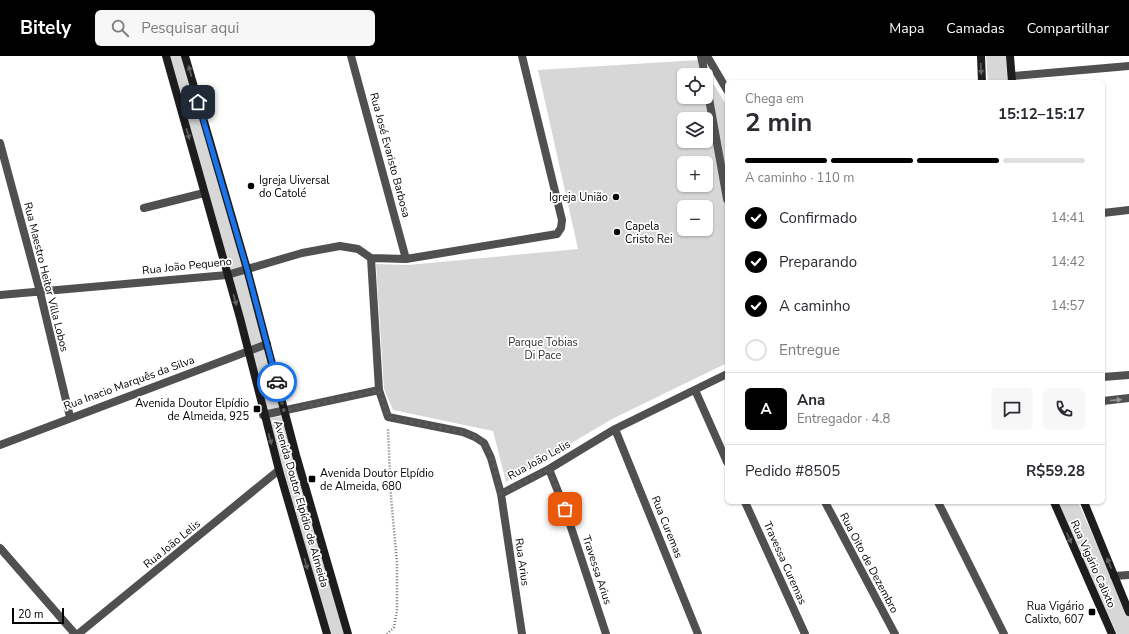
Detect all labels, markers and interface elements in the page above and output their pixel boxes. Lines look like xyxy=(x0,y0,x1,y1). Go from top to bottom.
search box xyxy=(95,10,375,46)
text: Bitely xyxy=(20,15,71,41)
icon: search xyxy=(109,17,131,39)
text: Pesquisar aqui xyxy=(141,18,239,38)
text: Mapa xyxy=(889,19,924,38)
text: Camadas xyxy=(946,19,1005,38)
text: Compartilhar xyxy=(1027,19,1109,38)
one-way arrow xyxy=(978,63,985,75)
one-way arrow xyxy=(187,65,193,77)
map controls xyxy=(677,68,713,236)
button: locate xyxy=(677,68,713,104)
pin xyxy=(181,85,215,119)
text: Chega em xyxy=(745,90,804,108)
icon: home xyxy=(187,91,209,113)
street label: Rua José Evaristo Barbosa xyxy=(366,91,414,219)
text: 15:12–15:17 xyxy=(998,104,1085,124)
text: 2 min xyxy=(745,105,812,140)
button: layers xyxy=(677,112,713,148)
one-way arrow xyxy=(185,128,191,140)
button: + xyxy=(677,156,713,192)
text: A caminho · 110 m xyxy=(745,169,854,187)
place label: Igreja Uiversal do Catolé xyxy=(259,173,330,201)
marker: Igreja Uiversal do Catolé xyxy=(246,181,256,191)
place label: Igreja União xyxy=(549,190,608,205)
marker: Igreja União xyxy=(611,192,621,202)
button: − xyxy=(677,200,713,236)
street label: Rua Maestro Heitor Villa Lobos xyxy=(20,201,72,353)
icon: check xyxy=(745,207,767,229)
text: Confirmado xyxy=(779,208,857,228)
text: 14:41 xyxy=(1051,209,1085,227)
place label: Capela Cristo Rei xyxy=(625,219,673,247)
marker: Capela Cristo Rei xyxy=(612,227,622,237)
icon: check xyxy=(745,251,767,273)
text: Preparando xyxy=(779,252,857,272)
text: 14:42 xyxy=(1051,253,1085,271)
street label: Rua João Pequeno xyxy=(141,254,233,278)
one-way arrow xyxy=(232,294,238,306)
icon: check xyxy=(745,295,767,317)
text: A caminho xyxy=(779,296,850,316)
text: 14:57 xyxy=(1051,297,1085,315)
park label: Parque Tobias Di Pace xyxy=(508,335,578,363)
text: Entregue xyxy=(779,340,840,360)
street label: Rua Inacio Marquês da Silva xyxy=(61,352,197,414)
courier xyxy=(257,362,297,402)
icon: car xyxy=(266,371,288,393)
button: chat xyxy=(991,388,1033,430)
button: phone xyxy=(1043,388,1085,430)
text: Ana xyxy=(797,390,825,410)
place label: Avenida Doutor Elpídio de Almeida, 925 xyxy=(135,396,249,424)
one-way arrow xyxy=(1110,396,1122,403)
text: A xyxy=(760,399,772,419)
marker: Avenida Doutor Elpídio de Almeida, 925 xyxy=(252,404,262,414)
text: Entregador · 4.8 xyxy=(797,410,890,428)
street label: Avenida Doutor Elpídio de Almeida xyxy=(270,419,332,589)
one-way arrow xyxy=(267,433,273,445)
street label: Rua João Lelis xyxy=(505,437,573,483)
text: Pedido #8505 xyxy=(745,461,840,481)
text: R$59.28 xyxy=(1026,461,1085,481)
place label: Avenida Doutor Elpídio de Almeida, 680 xyxy=(320,466,434,494)
marker: Avenida Doutor Elpídio de Almeida, 680 xyxy=(307,474,317,484)
pin xyxy=(548,492,582,526)
street label: Rua Curemas xyxy=(648,494,686,560)
icon: bag xyxy=(554,498,576,520)
street label: Rua Oito de Dezembro xyxy=(836,510,902,616)
street label: Rua João Lelis xyxy=(140,516,204,572)
street label: Rua Vigário Calixto xyxy=(1067,518,1119,610)
street label: Travessa Curemas xyxy=(760,519,810,607)
one-way arrow xyxy=(1067,532,1073,544)
street label: Travessa Arius xyxy=(579,533,615,607)
street label: Rua Arius xyxy=(511,537,533,587)
one-way arrow xyxy=(1105,557,1111,569)
one-way arrow xyxy=(303,558,309,570)
place label: Rua Vigário Calixto, 607 xyxy=(1025,599,1084,627)
scale bar xyxy=(12,606,64,625)
text: 20 m xyxy=(18,607,43,622)
marker: Rua Vigário Calixto, 607 xyxy=(1087,607,1097,617)

